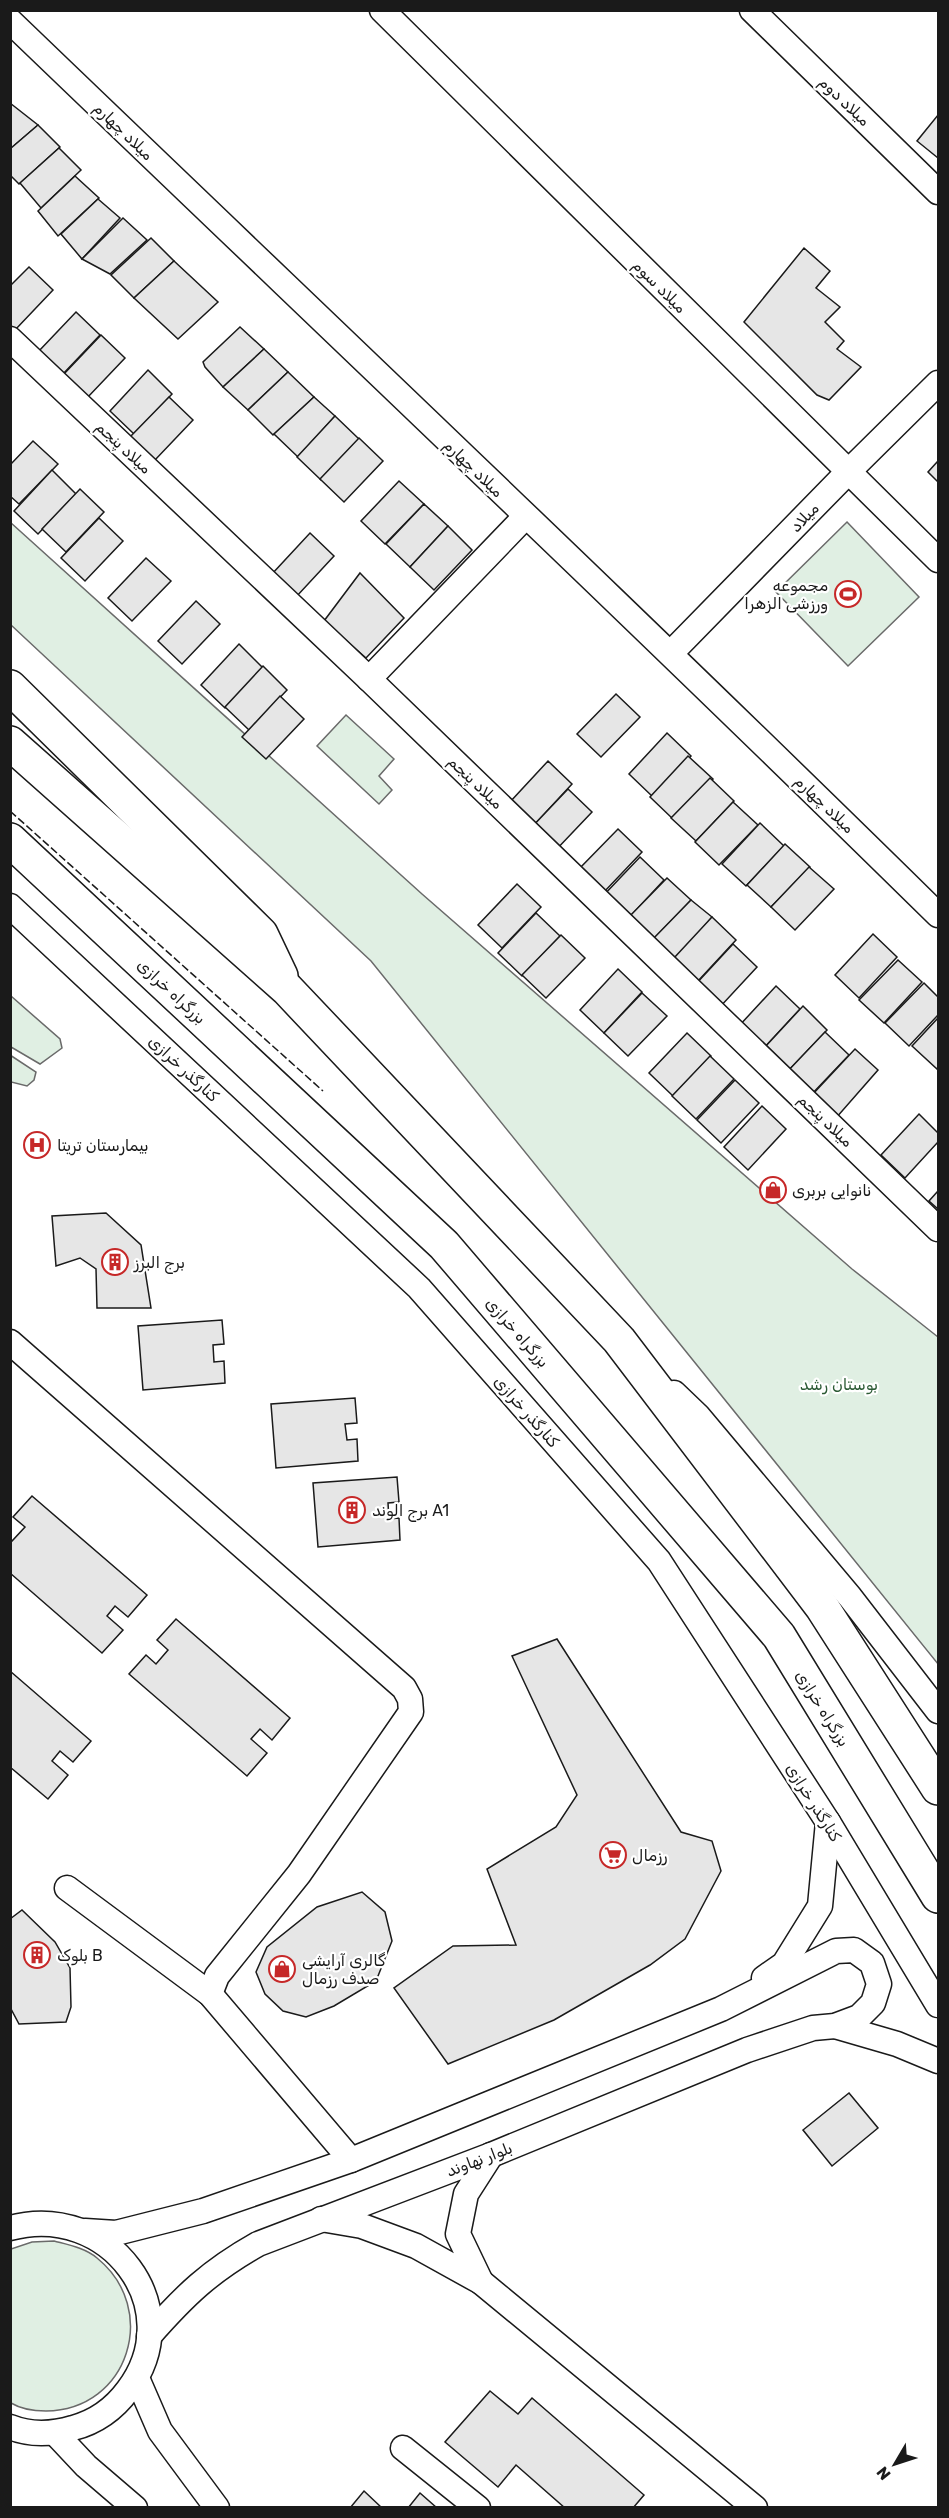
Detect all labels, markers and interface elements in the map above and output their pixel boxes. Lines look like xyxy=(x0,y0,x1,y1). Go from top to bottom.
street label: میلاد دوم xyxy=(815,73,874,131)
street label: میلاد چهارم xyxy=(89,98,157,165)
street label: میلاد سوم xyxy=(628,256,690,318)
street label: میلاد پنجم xyxy=(91,417,155,479)
street label: میلاد چهارم xyxy=(439,435,507,502)
street label: میلاد xyxy=(786,499,823,536)
place label: مجموعه ورزشی الزهرا xyxy=(744,576,828,614)
sports icon: مجموعه ورزشی الزهرا xyxy=(833,579,863,609)
street label: میلاد پنجم xyxy=(444,752,507,814)
street label: میلاد چهارم xyxy=(790,771,858,838)
street label: بزرگراه خرازی xyxy=(133,955,210,1029)
street label: کنارگذر خرازی xyxy=(144,1031,223,1107)
street label: میلاد پنجم xyxy=(794,1090,857,1152)
hospital icon: بیمارستان تریتا xyxy=(22,1130,52,1160)
place label: بیمارستان تریتا xyxy=(57,1136,148,1156)
shop icon: نانوایی بربری xyxy=(758,1175,788,1205)
place label: نانوایی بربری xyxy=(792,1181,871,1201)
building icon: برج البرز xyxy=(100,1247,130,1277)
place label: برج البرز xyxy=(133,1253,185,1274)
street label: بزرگراه خرازی xyxy=(481,1293,553,1372)
street label: کنارگذر خرازی xyxy=(490,1372,563,1452)
park label: بوستان رشد xyxy=(800,1375,878,1395)
building icon: برج الوند A1 xyxy=(337,1495,367,1525)
place label: برج الوند A1 xyxy=(372,1501,449,1522)
street label: بزرگراه خرازی xyxy=(791,1667,854,1751)
street label: کنارگذر خرازی xyxy=(781,1760,846,1846)
supermarket icon: رزمال xyxy=(598,1840,628,1870)
place label: رزمال xyxy=(632,1846,667,1866)
building icon: بلوک B xyxy=(22,1940,52,1970)
place label: بلوک B xyxy=(57,1946,103,1966)
place label: گالری آرایشی صدف رزمال xyxy=(302,1951,386,1989)
shop icon: گالری آرایشی صدف رزمال xyxy=(267,1954,297,1984)
street label: بلوار نهاوند xyxy=(443,2138,515,2182)
north arrow xyxy=(865,2434,925,2494)
text: N xyxy=(873,2463,895,2484)

